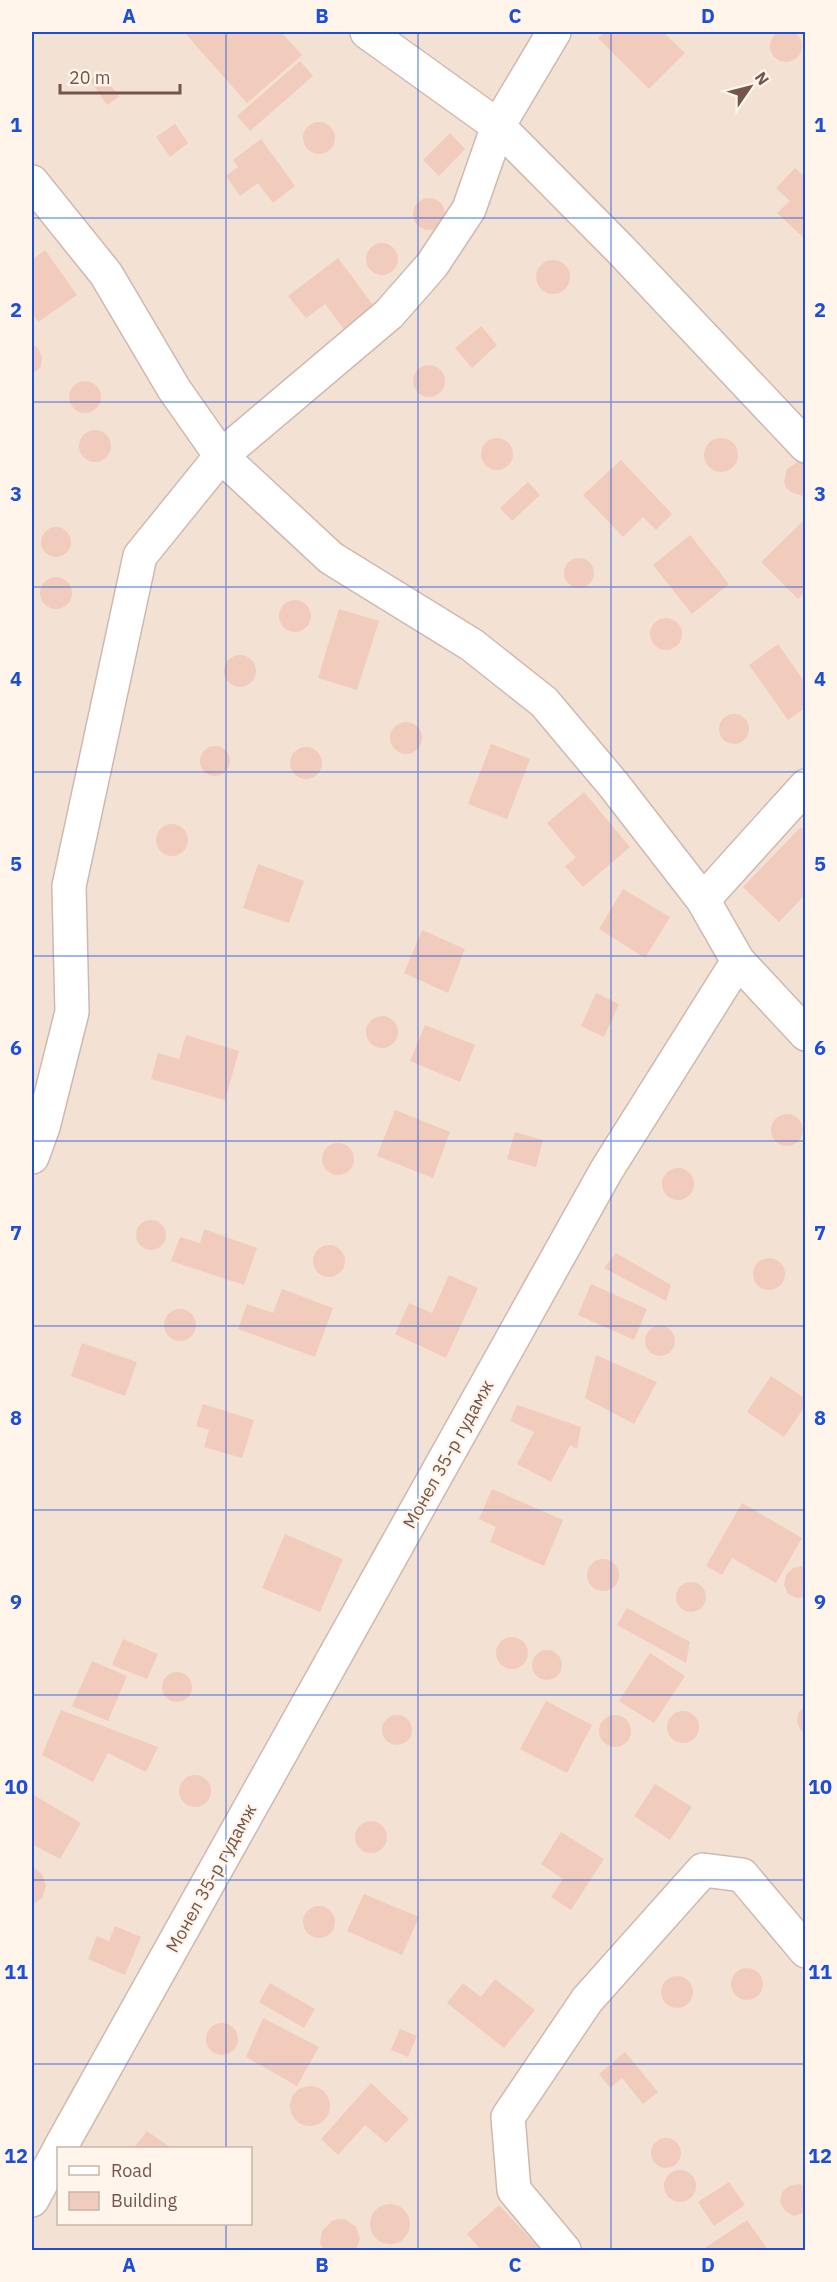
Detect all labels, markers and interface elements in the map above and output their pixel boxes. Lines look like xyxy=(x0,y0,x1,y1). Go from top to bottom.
text: A xyxy=(122,2,136,29)
text: B xyxy=(315,2,329,29)
text: C xyxy=(508,2,522,29)
text: D xyxy=(701,2,715,29)
scale bar xyxy=(60,57,180,95)
north arrow xyxy=(720,57,780,117)
text: 20 m xyxy=(69,66,111,89)
text: N xyxy=(751,68,774,89)
text: 1 xyxy=(10,111,22,138)
text: 1 xyxy=(814,111,826,138)
text: 2 xyxy=(10,296,22,323)
text: 2 xyxy=(814,296,826,323)
text: 3 xyxy=(10,480,22,507)
text: 3 xyxy=(814,480,826,507)
text: 4 xyxy=(10,665,22,692)
text: 4 xyxy=(814,665,826,692)
text: 5 xyxy=(10,850,22,877)
text: 5 xyxy=(814,850,826,877)
text: 6 xyxy=(10,1034,22,1061)
text: 6 xyxy=(814,1034,826,1061)
text: 7 xyxy=(10,1219,22,1246)
text: 7 xyxy=(814,1219,826,1246)
street label: Монел 35-р гудамж xyxy=(398,1376,498,1532)
text: 8 xyxy=(10,1404,22,1431)
text: 8 xyxy=(814,1404,826,1431)
text: 9 xyxy=(10,1588,22,1615)
text: 9 xyxy=(814,1588,826,1615)
text: 10 xyxy=(4,1773,28,1800)
text: 10 xyxy=(808,1773,832,1800)
street label: Монел 35-р гудамж xyxy=(161,1800,261,1956)
text: 11 xyxy=(4,1958,28,1985)
text: 11 xyxy=(808,1958,832,1985)
text: 12 xyxy=(4,2142,28,2169)
text: 12 xyxy=(808,2142,832,2169)
legend xyxy=(57,2147,252,2225)
text: Road xyxy=(111,2159,152,2182)
text: Building xyxy=(111,2189,178,2212)
text: A xyxy=(122,2251,136,2278)
text: B xyxy=(315,2251,329,2278)
text: C xyxy=(508,2251,522,2278)
text: D xyxy=(701,2251,715,2278)

